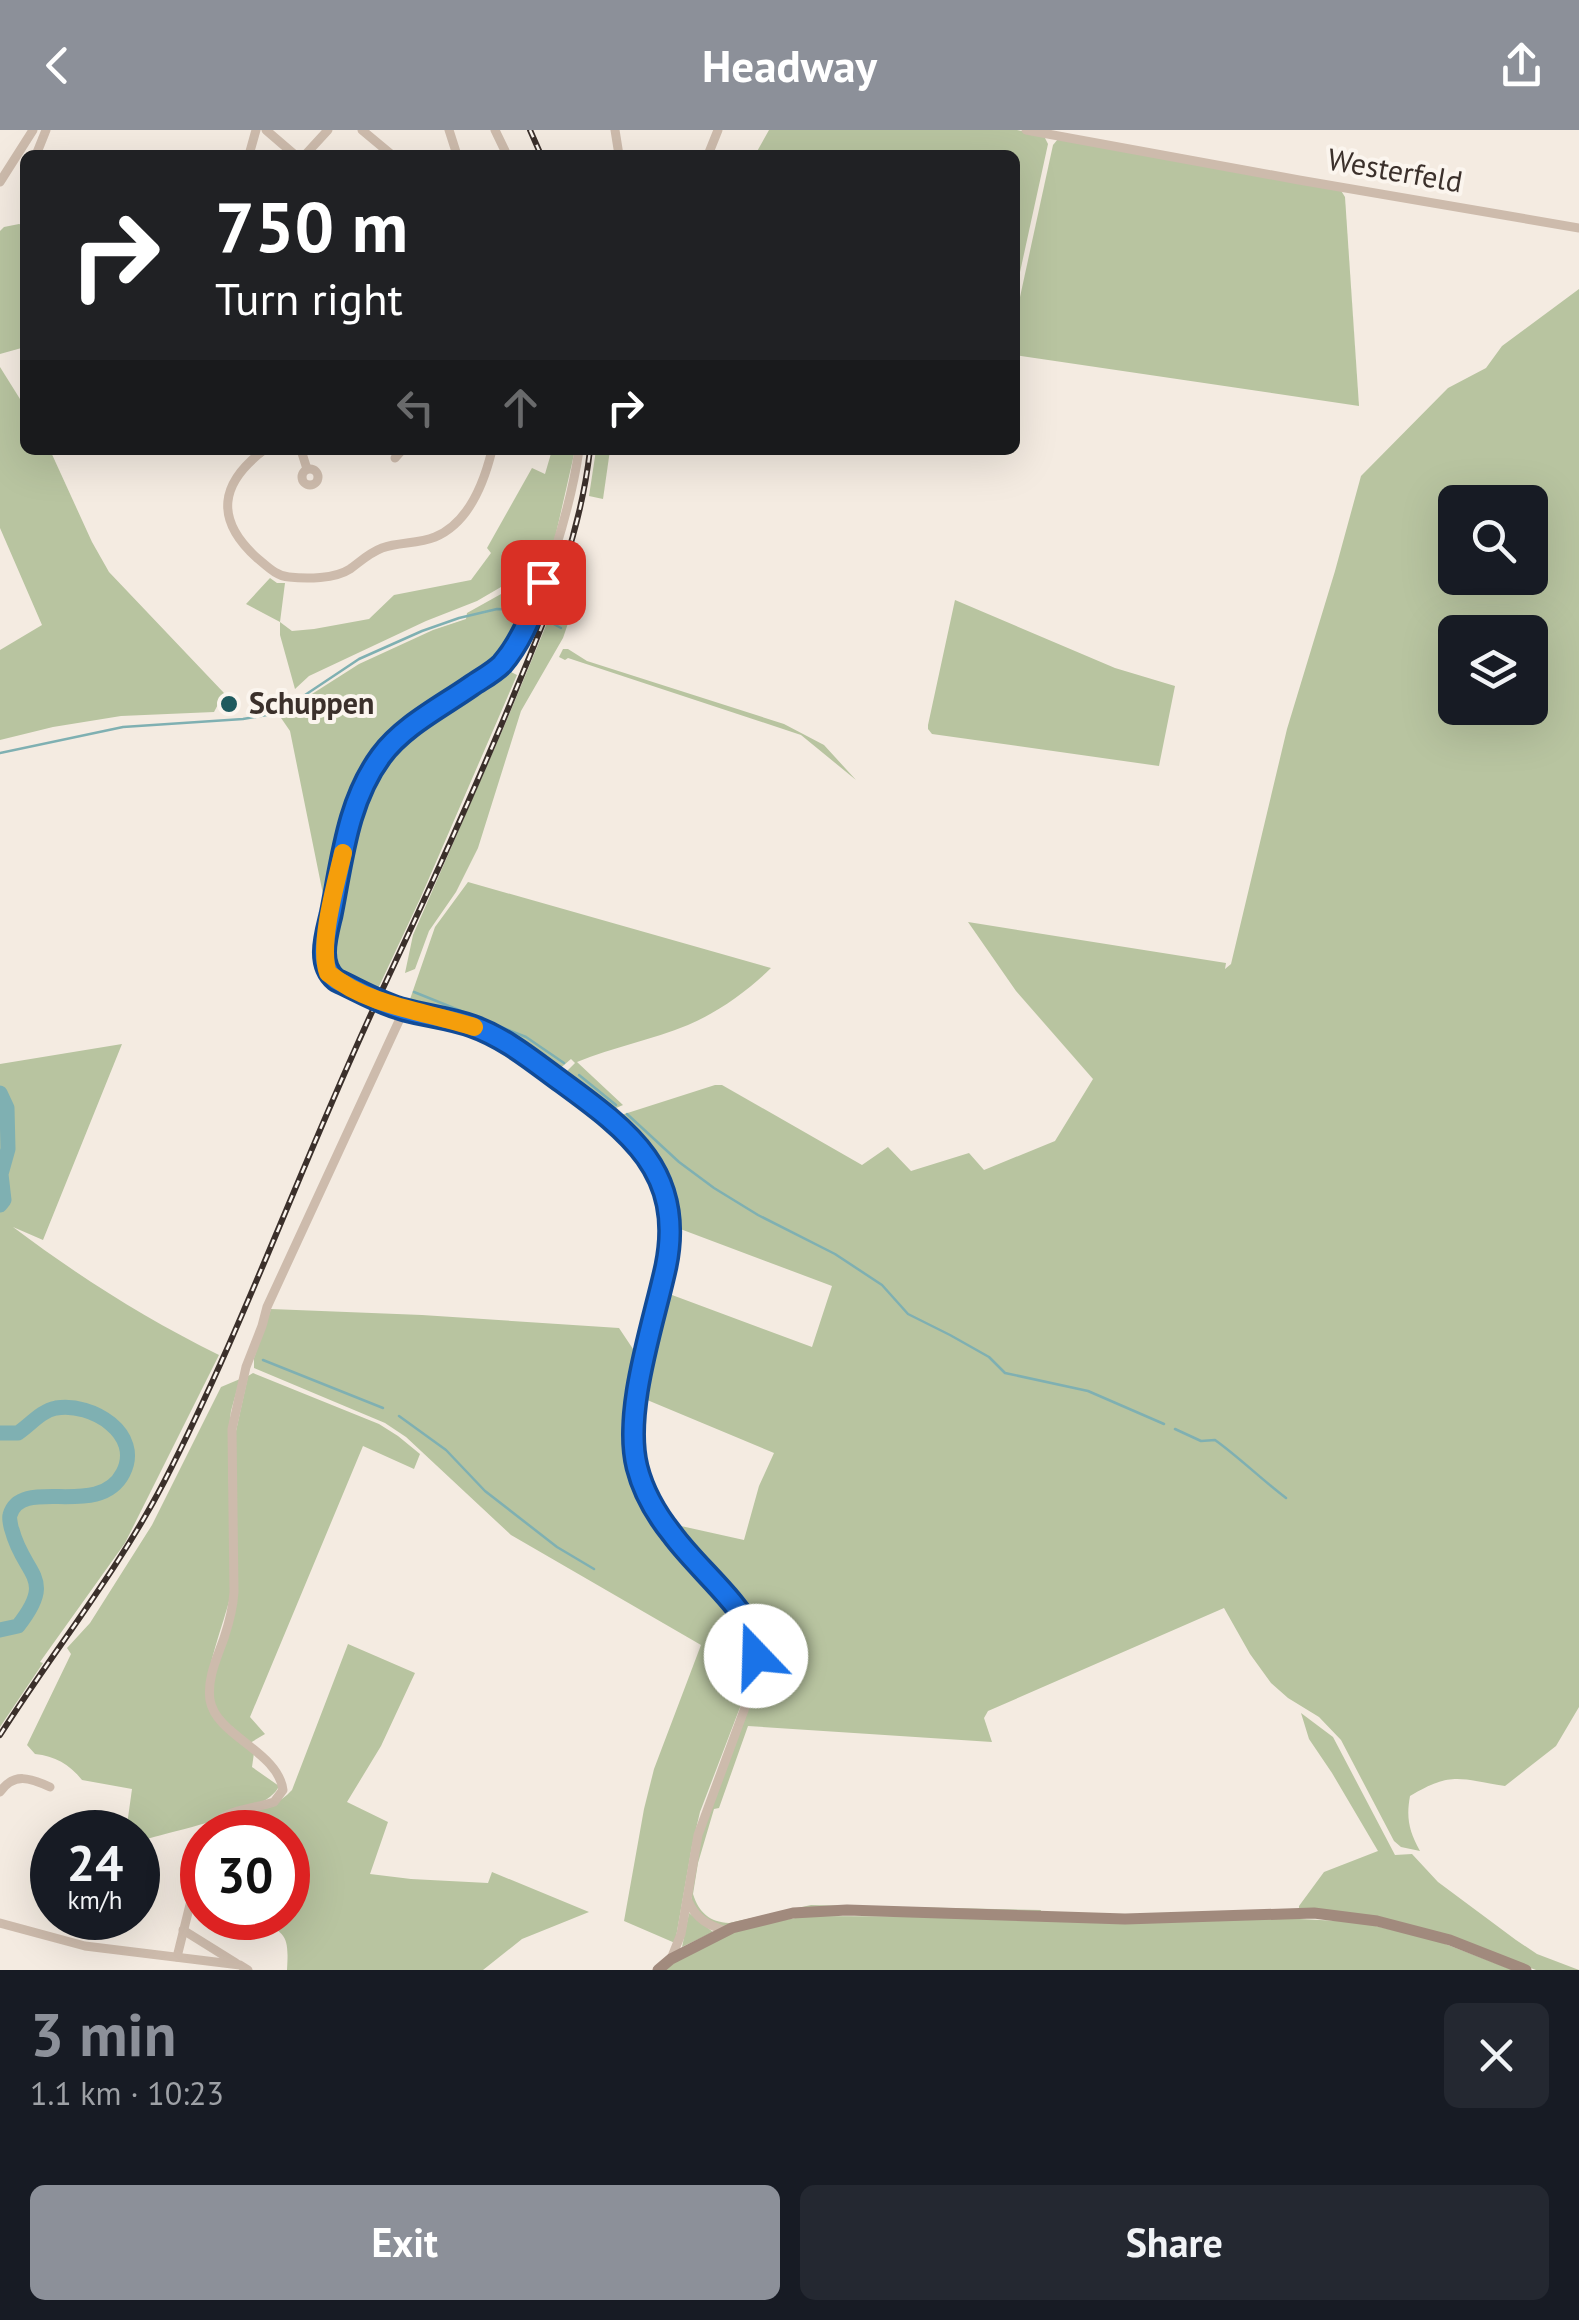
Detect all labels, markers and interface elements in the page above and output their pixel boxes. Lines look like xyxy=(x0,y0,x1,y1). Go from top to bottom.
text: Headway xyxy=(702,36,877,94)
icon: back xyxy=(30,38,85,93)
icon: share xyxy=(1494,38,1549,93)
street label: Westerfeld xyxy=(1325,139,1466,201)
text: 750 m xyxy=(215,181,408,271)
icon: right xyxy=(50,190,180,320)
text: Turn right xyxy=(215,269,403,327)
icon: left xyxy=(388,380,443,435)
icon: ahead xyxy=(493,380,548,435)
icon: right xyxy=(598,380,653,435)
map controls xyxy=(1438,485,1548,725)
button: search xyxy=(1438,485,1548,595)
pin xyxy=(501,540,586,625)
icon: arrive xyxy=(516,555,571,610)
button: layers xyxy=(1438,615,1548,725)
place label: Schuppen xyxy=(249,683,374,722)
marker: Schuppen xyxy=(218,693,240,715)
position arrow xyxy=(704,1604,808,1708)
speed limit sign: 30 xyxy=(180,1810,310,1940)
text: 24 xyxy=(67,1830,123,1895)
text: km/h xyxy=(68,1884,122,1916)
text: 3 min xyxy=(30,1995,176,2073)
button: close xyxy=(1444,2003,1549,2108)
text: 1.1 km · 10:23 xyxy=(30,2072,224,2114)
button: Exit xyxy=(30,2185,780,2300)
button: Share xyxy=(800,2185,1549,2300)

